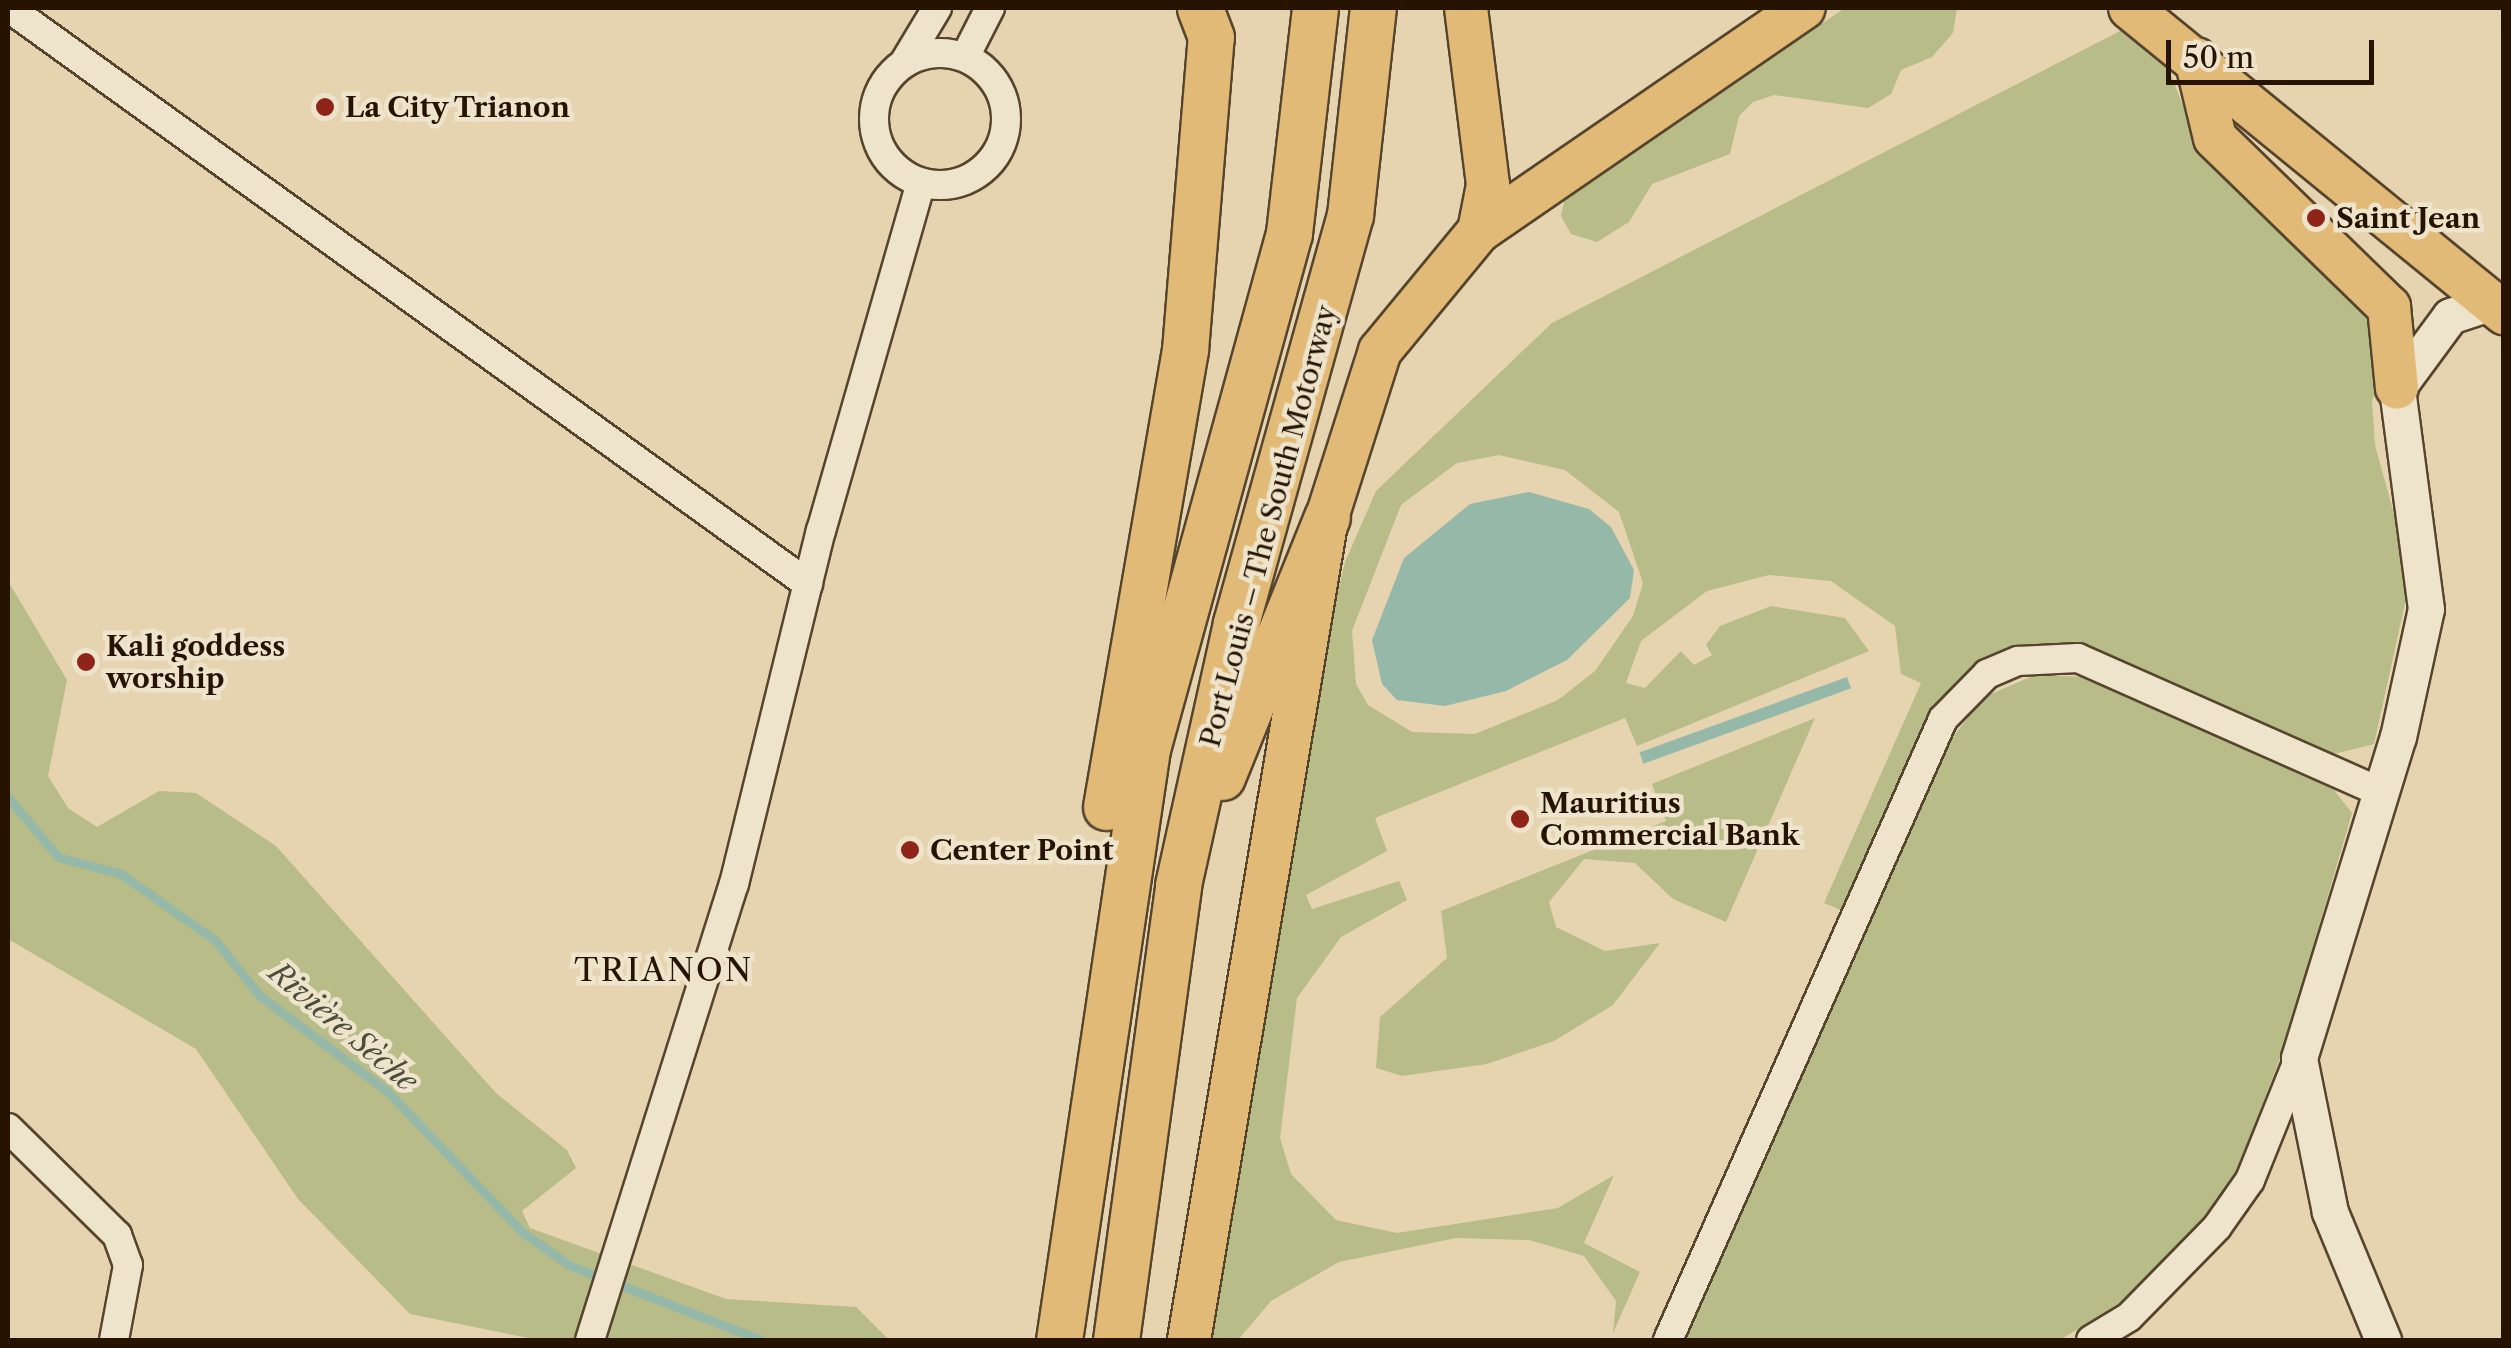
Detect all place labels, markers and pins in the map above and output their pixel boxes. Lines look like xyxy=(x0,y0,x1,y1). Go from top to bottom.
place label: La City Trianon xyxy=(345,90,572,124)
marker: La City Trianon xyxy=(314,96,336,118)
place label: Saint Jean xyxy=(2336,201,2480,235)
marker: Saint Jean xyxy=(2305,207,2327,229)
place label: Kali goddess worship xyxy=(106,629,285,695)
marker: Kali goddess worship xyxy=(75,651,97,673)
place label: Mauritius Commercial Bank xyxy=(1540,786,1799,852)
marker: Mauritius Commercial Bank xyxy=(1509,808,1531,830)
place label: Center Point xyxy=(930,833,1114,867)
marker: Center Point xyxy=(899,839,921,861)

